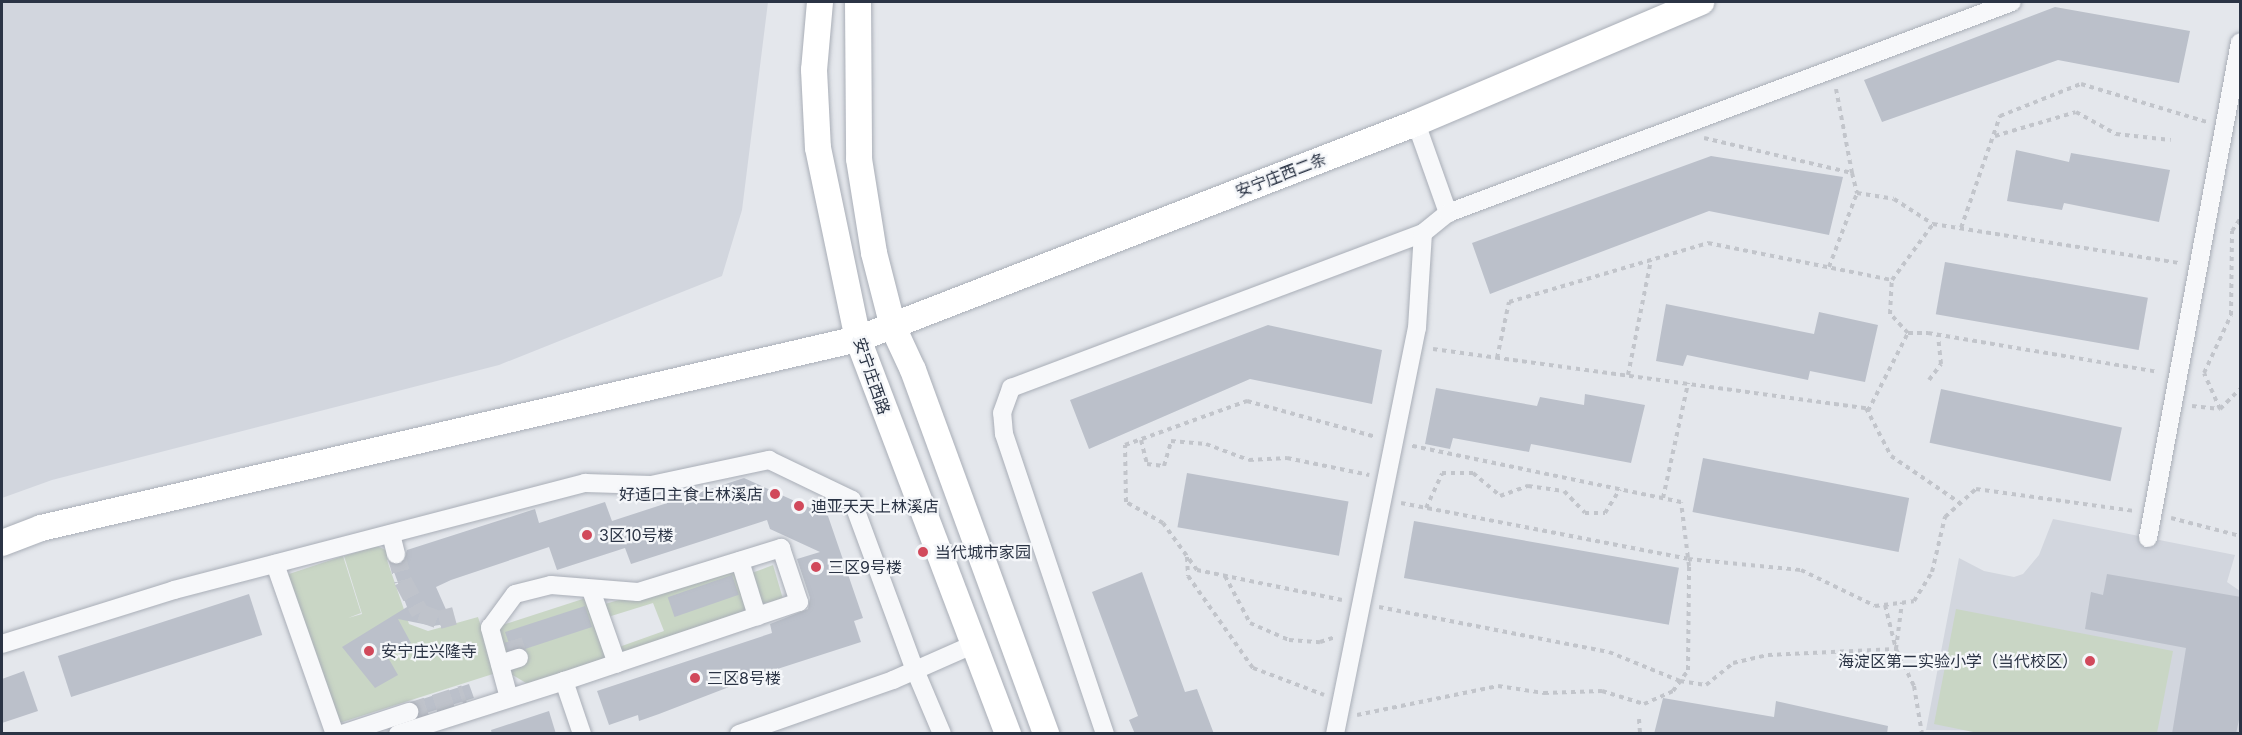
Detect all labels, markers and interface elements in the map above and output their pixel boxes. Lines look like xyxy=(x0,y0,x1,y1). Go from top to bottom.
street label: 安宁庄西二条 xyxy=(1233,149,1329,201)
street label: 安宁庄西路 xyxy=(850,335,894,417)
place label: 好适口主食上林溪店 xyxy=(619,484,763,504)
marker: 好适口主食上林溪店 xyxy=(768,487,782,501)
place label: 迪亚天天上林溪店 xyxy=(811,496,939,516)
marker: 迪亚天天上林溪店 xyxy=(792,499,806,513)
place label: 3区10号楼 xyxy=(599,525,673,545)
marker: 3区10号楼 xyxy=(580,528,594,542)
place label: 当代城市家园 xyxy=(935,542,1031,562)
marker: 当代城市家园 xyxy=(916,545,930,559)
place label: 三区9号楼 xyxy=(828,557,902,577)
marker: 三区9号楼 xyxy=(809,560,823,574)
place label: 安宁庄兴隆寺 xyxy=(381,641,477,661)
marker: 安宁庄兴隆寺 xyxy=(362,644,376,658)
place label: 海淀区第二实验小学（当代校区） xyxy=(1838,651,2078,671)
marker: 海淀区第二实验小学（当代校区） xyxy=(2083,654,2097,668)
place label: 三区8号楼 xyxy=(707,668,781,688)
marker: 三区8号楼 xyxy=(688,671,702,685)

